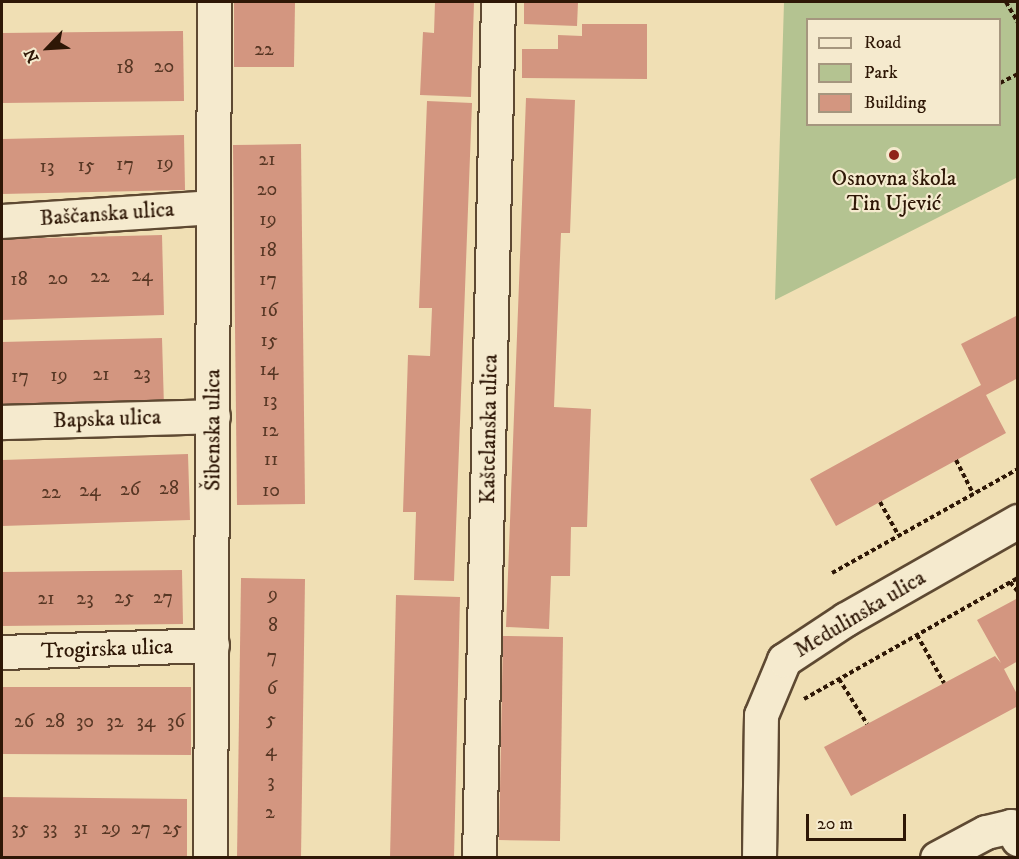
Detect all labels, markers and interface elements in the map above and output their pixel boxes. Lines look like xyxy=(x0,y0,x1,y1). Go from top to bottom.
north arrow xyxy=(18,18,78,78)
legend xyxy=(806,18,1001,126)
text: Road xyxy=(864,32,901,54)
house number: 22 xyxy=(254,37,274,61)
text: N xyxy=(20,45,44,66)
house number: 20 xyxy=(154,54,174,78)
house number: 18 xyxy=(116,55,134,79)
text: Park xyxy=(864,62,898,84)
text: Building xyxy=(864,92,926,114)
house number: 21 xyxy=(258,147,276,171)
marker: Osnovna škola Tin Ujević xyxy=(887,148,901,162)
house number: 19 xyxy=(156,151,174,175)
house number: 17 xyxy=(116,152,134,176)
house number: 15 xyxy=(77,153,95,177)
house number: 13 xyxy=(40,154,54,178)
place label: Osnovna škola Tin Ujević xyxy=(832,165,956,216)
house number: 20 xyxy=(257,177,277,201)
street label: Baščanska ulica xyxy=(39,196,175,232)
house number: 19 xyxy=(259,207,277,231)
house number: 18 xyxy=(259,238,277,262)
house number: 24 xyxy=(131,263,153,287)
house number: 22 xyxy=(90,264,110,288)
house number: 20 xyxy=(48,266,68,290)
house number: 18 xyxy=(10,267,28,291)
house number: 17 xyxy=(259,267,277,291)
house number: 16 xyxy=(260,298,278,322)
house number: 15 xyxy=(260,328,278,352)
street label: Kaštelanska ulica xyxy=(474,354,504,504)
house number: 14 xyxy=(260,357,278,381)
house number: 23 xyxy=(133,361,151,385)
house number: 21 xyxy=(92,362,110,386)
house number: 19 xyxy=(50,363,68,387)
house number: 17 xyxy=(11,364,29,388)
street label: Šibenska ulica xyxy=(200,369,226,491)
house number: 13 xyxy=(263,388,277,412)
street label: Bapska ulica xyxy=(52,404,162,434)
house number: 12 xyxy=(261,418,279,442)
house number: 11 xyxy=(264,447,278,471)
house number: 28 xyxy=(159,476,179,500)
house number: 26 xyxy=(120,477,140,501)
house number: 24 xyxy=(79,478,101,502)
house number: 10 xyxy=(262,478,280,502)
house number: 22 xyxy=(41,480,61,504)
street label: Medulinska ulica xyxy=(790,564,930,664)
house number: 9 xyxy=(268,582,278,606)
house number: 25 xyxy=(114,585,134,609)
house number: 27 xyxy=(153,585,173,609)
house number: 21 xyxy=(37,586,55,610)
house number: 23 xyxy=(76,586,94,610)
house number: 8 xyxy=(268,613,278,637)
street label: Trogirska ulica xyxy=(41,634,173,664)
house number: 7 xyxy=(267,644,277,668)
house number: 6 xyxy=(267,676,277,700)
house number: 5 xyxy=(266,707,276,731)
house number: 26 xyxy=(14,709,34,733)
house number: 28 xyxy=(45,709,65,733)
house number: 30 xyxy=(76,709,94,733)
house number: 32 xyxy=(106,709,124,733)
house number: 34 xyxy=(137,709,155,733)
house number: 36 xyxy=(167,709,185,733)
house number: 4 xyxy=(265,738,277,762)
house number: 3 xyxy=(267,769,275,793)
house number: 2 xyxy=(265,800,275,824)
scale bar xyxy=(809,802,910,840)
text: 20 m xyxy=(817,813,853,835)
house number: 35 xyxy=(11,816,29,840)
house number: 33 xyxy=(43,816,57,840)
house number: 31 xyxy=(74,816,88,840)
house number: 29 xyxy=(101,816,121,840)
house number: 27 xyxy=(131,816,151,840)
house number: 25 xyxy=(162,816,182,840)

